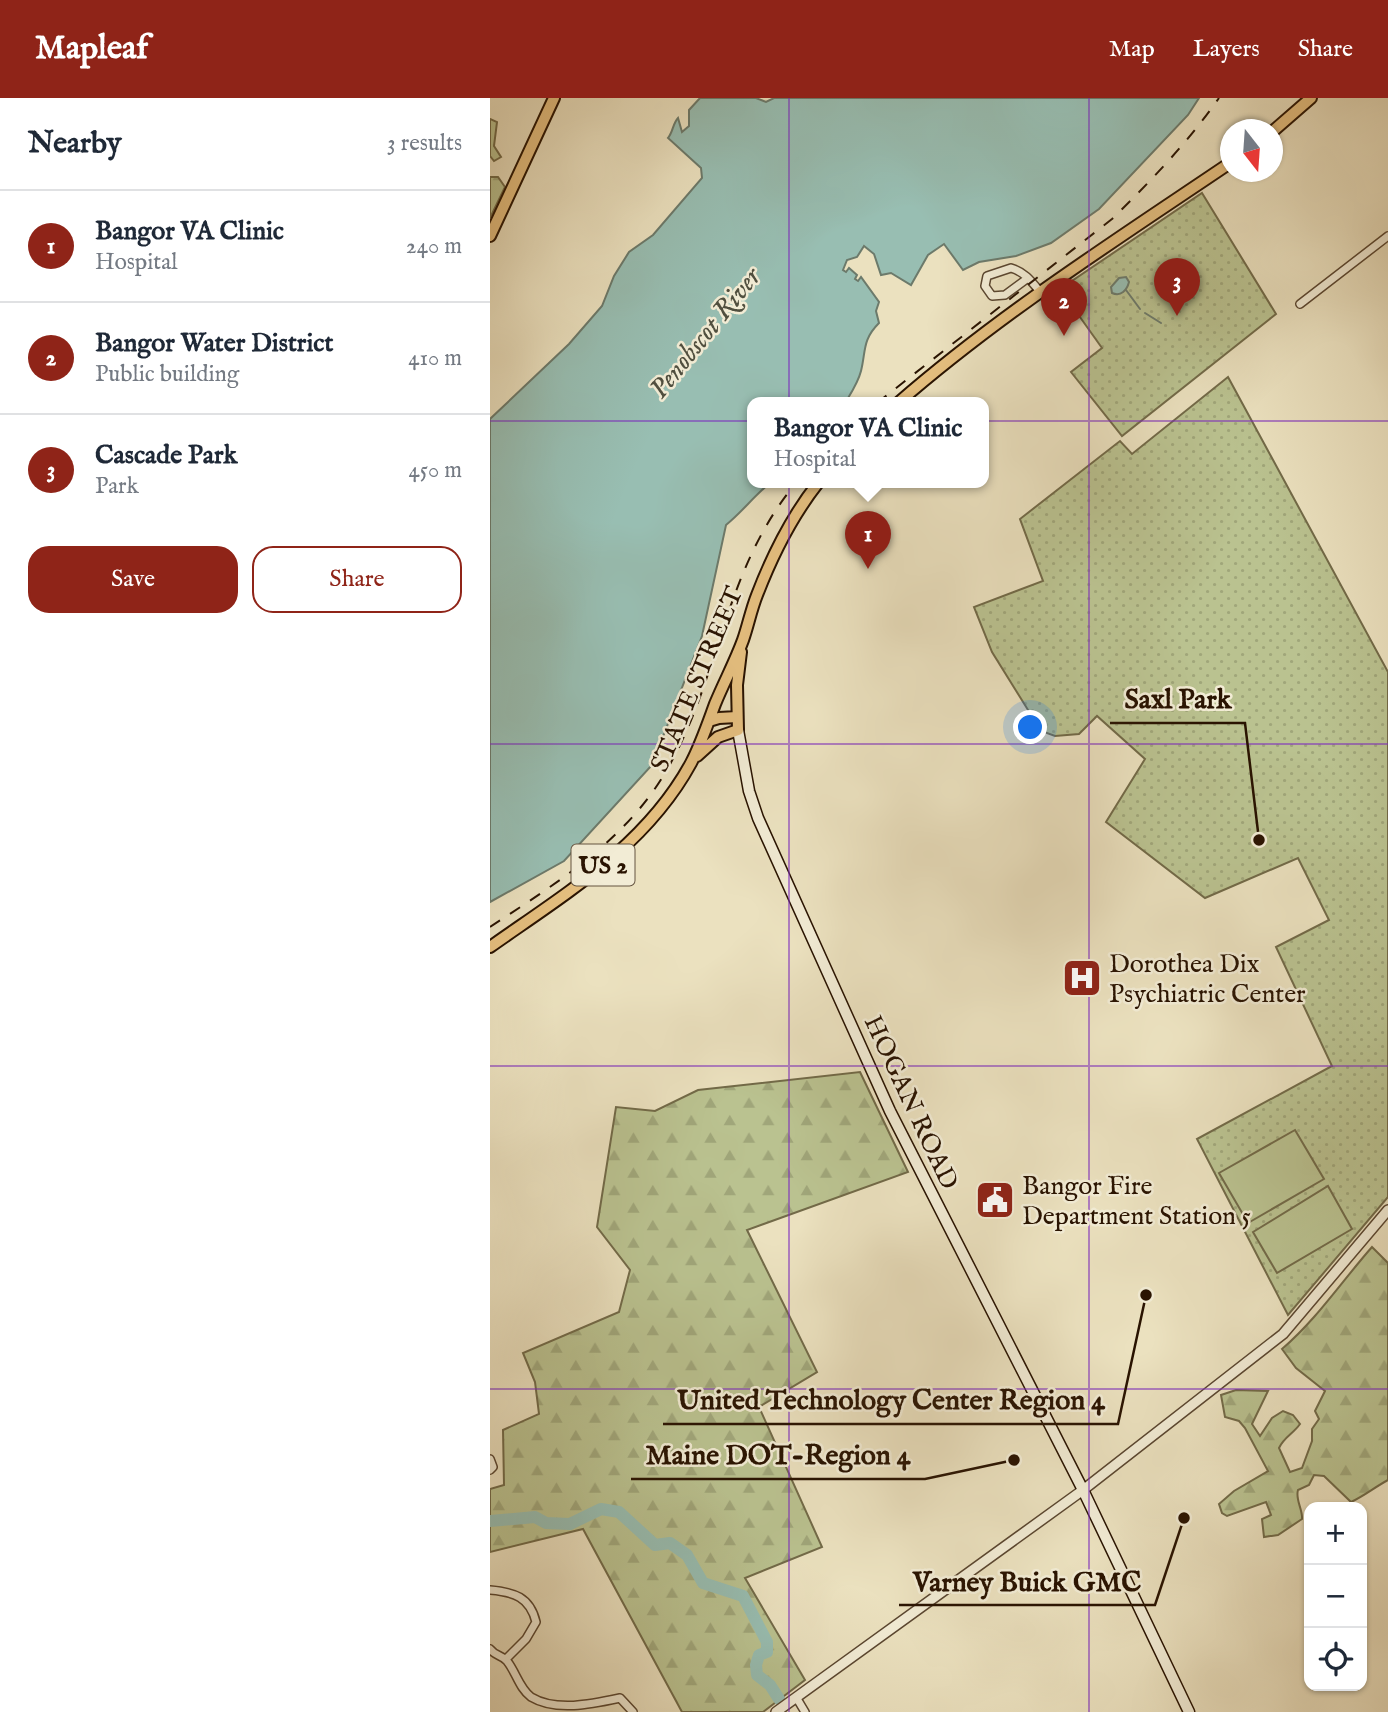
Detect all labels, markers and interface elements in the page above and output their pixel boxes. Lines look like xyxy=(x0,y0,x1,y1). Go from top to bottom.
text: Mapleaf xyxy=(35,28,148,70)
text: Map xyxy=(1109,34,1155,65)
text: Layers xyxy=(1193,34,1260,65)
text: Share xyxy=(1298,34,1353,65)
north arrow xyxy=(1220,119,1283,182)
text: Nearby xyxy=(28,125,121,163)
text: 3 results xyxy=(387,129,462,158)
text: Bangor VA Clinic xyxy=(95,215,284,248)
text: 1 xyxy=(47,232,55,261)
text: 240 m xyxy=(406,232,462,261)
text: Hospital xyxy=(95,248,177,277)
pin: 3 xyxy=(1154,258,1200,316)
water label: Penobscot River xyxy=(642,260,771,406)
pin: 2 xyxy=(1041,278,1087,336)
text: Bangor Water District xyxy=(95,327,333,360)
text: 2 xyxy=(46,344,56,373)
text: 410 m xyxy=(408,344,462,373)
text: Public building xyxy=(95,360,239,389)
popup xyxy=(747,397,989,488)
text: Bangor VA Clinic xyxy=(774,412,963,445)
text: Cascade Park xyxy=(95,439,237,472)
text: Hospital xyxy=(774,445,856,474)
text: 3 xyxy=(47,456,55,485)
text: 450 m xyxy=(408,456,462,485)
text: Park xyxy=(95,472,139,501)
pin: 1 xyxy=(845,511,891,569)
button: Save xyxy=(28,546,238,613)
button: Share xyxy=(252,546,462,613)
street label: STATE STREET xyxy=(644,582,751,777)
callout: Saxl Park xyxy=(1110,674,1245,723)
text: Saxl Park xyxy=(1124,683,1233,718)
your location xyxy=(1013,710,1047,744)
road number: US 2 xyxy=(572,844,634,886)
place label: Dorothea Dix Psychiatric Center xyxy=(1109,948,1306,1011)
hospital icon: Dorothea Dix Psychiatric Center xyxy=(1061,957,1103,999)
street label: HOGAN ROAD xyxy=(856,1010,965,1195)
place label: Bangor Fire Department Station 5 xyxy=(1022,1170,1251,1233)
public building icon: Bangor Fire Department Station 5 xyxy=(974,1179,1016,1221)
callout: United Technology Center Region 4 xyxy=(663,1375,1118,1424)
text: United Technology Center Region 4 xyxy=(677,1384,1105,1419)
callout: Maine DOT-Region 4 xyxy=(631,1430,925,1479)
text: Maine DOT-Region 4 xyxy=(645,1439,911,1474)
map controls xyxy=(1304,1502,1367,1691)
button: + xyxy=(1304,1502,1367,1565)
callout: Varney Buick GMC xyxy=(899,1556,1155,1605)
button: − xyxy=(1304,1565,1367,1628)
text: Varney Buick GMC xyxy=(912,1566,1141,1601)
button: locate xyxy=(1304,1628,1367,1691)

